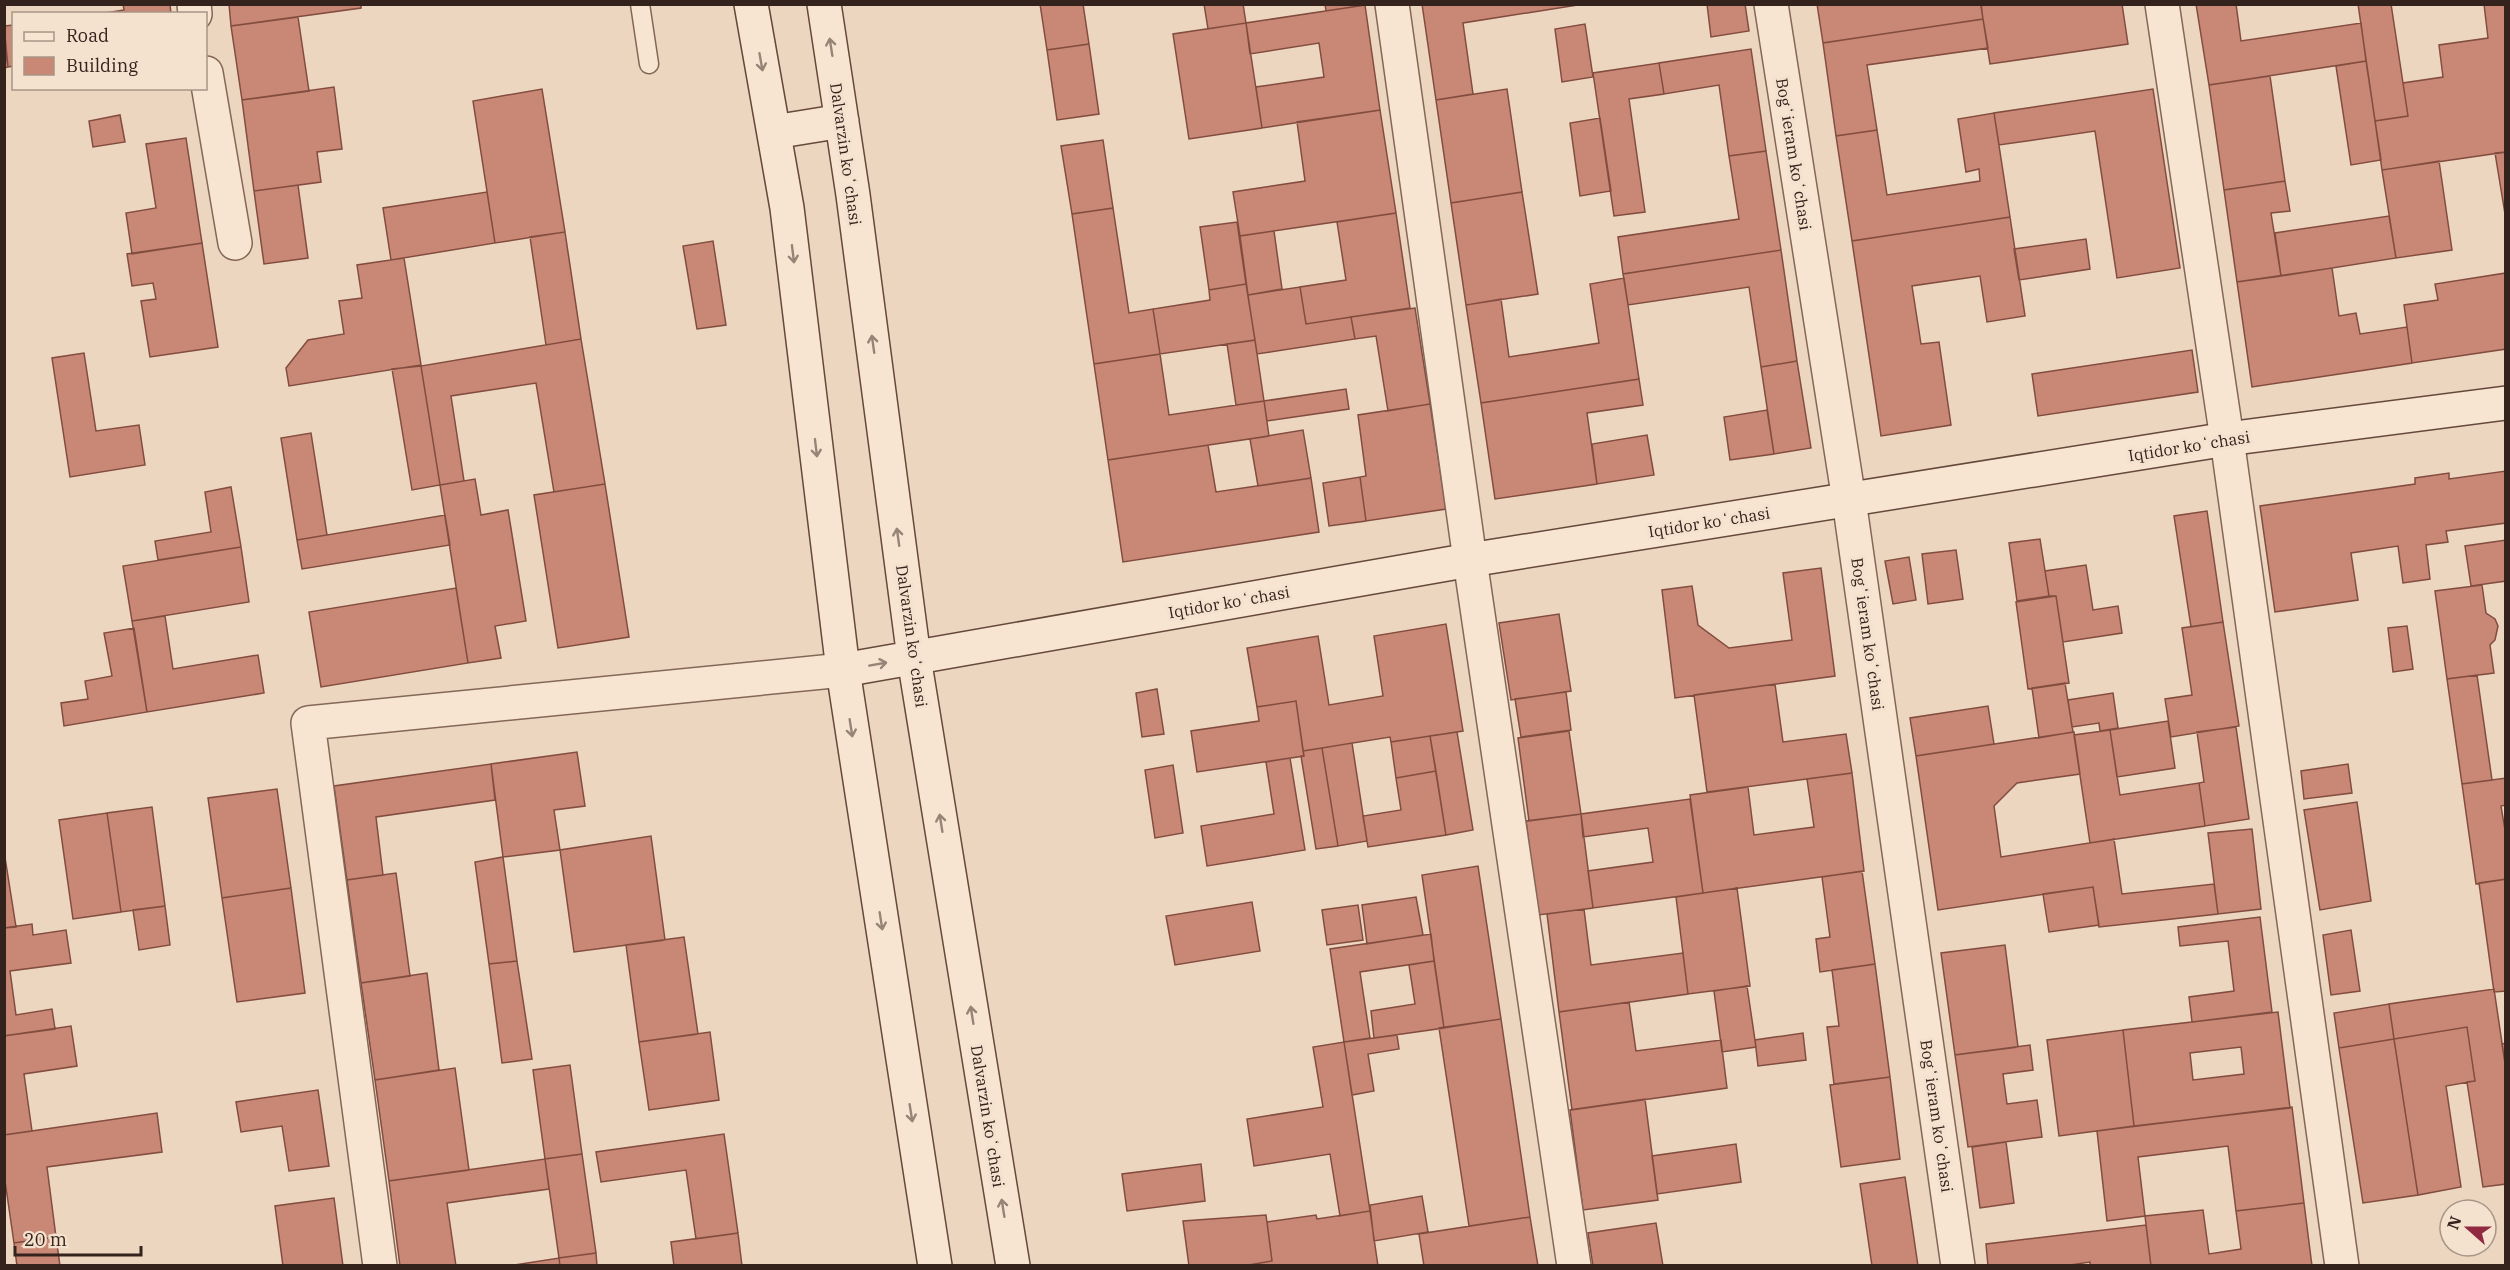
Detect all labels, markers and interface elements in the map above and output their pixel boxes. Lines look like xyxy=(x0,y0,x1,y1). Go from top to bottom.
legend xyxy=(12,12,207,90)
text: Road xyxy=(66,24,109,47)
one-way arrow xyxy=(825,37,836,57)
one-way arrow xyxy=(756,52,767,71)
text: Building xyxy=(66,54,138,77)
street label: Bogʻieram koʻchasi xyxy=(1772,76,1816,232)
street label: Dalvarzin koʻchasi xyxy=(826,81,866,227)
one-way arrow xyxy=(787,244,798,264)
one-way arrow xyxy=(867,334,878,354)
street label: Iqtidor koʻchasi xyxy=(2127,427,2251,465)
one-way arrow xyxy=(811,438,822,457)
street label: Iqtidor koʻchasi xyxy=(1647,503,1771,541)
one-way arrow xyxy=(893,528,904,548)
street label: Bogʻieram koʻchasi xyxy=(1847,556,1889,712)
street label: Dalvarzin koʻchasi xyxy=(892,563,932,709)
street label: Iqtidor koʻchasi xyxy=(1167,581,1291,623)
one-way arrow xyxy=(868,658,888,669)
one-way arrow xyxy=(846,718,857,737)
one-way arrow xyxy=(935,813,946,833)
one-way arrow xyxy=(876,910,887,930)
one-way arrow xyxy=(967,1006,978,1026)
street label: Bogʻieram koʻchasi xyxy=(1916,1038,1958,1194)
street label: Dalvarzin koʻchasi xyxy=(967,1043,1009,1189)
one-way arrow xyxy=(906,1103,917,1123)
one-way arrow xyxy=(998,1198,1009,1218)
north arrow xyxy=(2438,1198,2498,1258)
text: N xyxy=(2442,1213,2466,1232)
scale bar xyxy=(15,1219,141,1257)
text: 20 m xyxy=(24,1228,67,1251)

